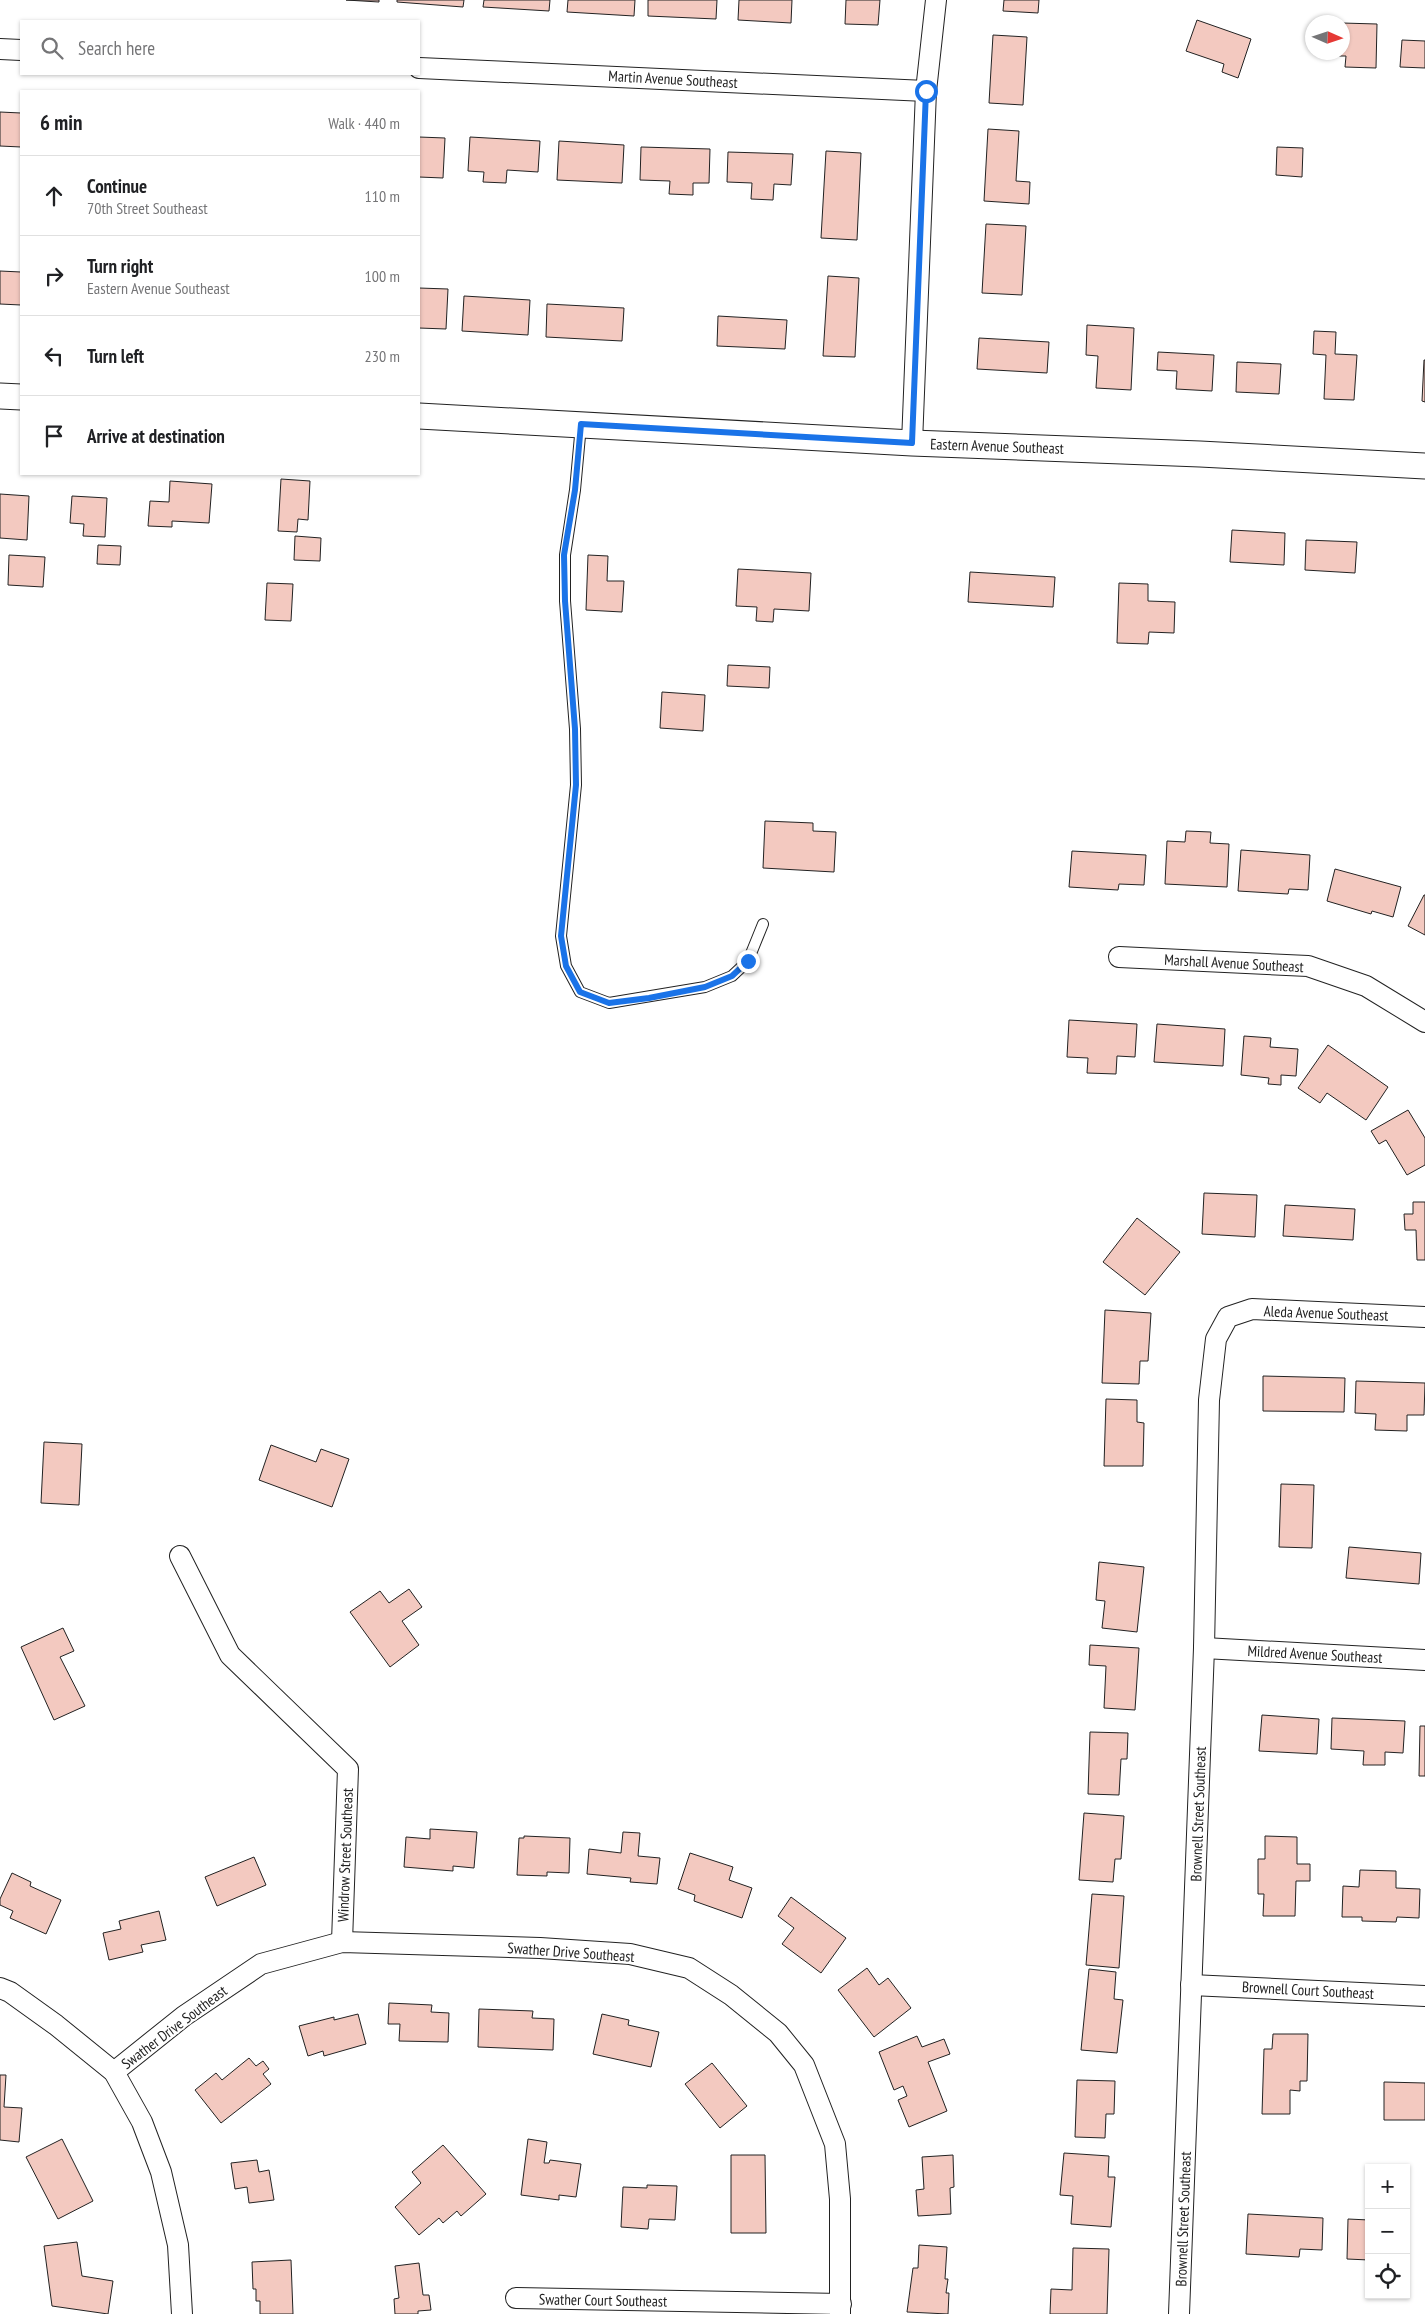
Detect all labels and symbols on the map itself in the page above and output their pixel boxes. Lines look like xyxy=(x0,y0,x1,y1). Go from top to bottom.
north arrow xyxy=(1305,15,1350,60)
street label: Martin Avenue Southeast xyxy=(608,66,738,92)
route start xyxy=(915,80,938,103)
street label: Eastern Avenue Southeast xyxy=(930,434,1064,458)
route end xyxy=(737,950,760,973)
street label: Marshall Avenue Southeast xyxy=(1164,950,1304,976)
street label: Aleda Avenue Southeast xyxy=(1263,1301,1389,1325)
street label: Mildred Avenue Southeast xyxy=(1247,1641,1383,1667)
street label: Brownell Street Southeast xyxy=(1186,1746,1210,1882)
street label: Windrow Street Southeast xyxy=(333,1788,357,1922)
street label: Swather Drive Southeast xyxy=(507,1938,635,1966)
street label: Brownell Court Southeast xyxy=(1242,1977,1374,2003)
street label: Swather Drive Southeast xyxy=(117,1981,231,2073)
street label: Brownell Street Southeast xyxy=(1171,2151,1195,2287)
street label: Swather Court Southeast xyxy=(539,2289,667,2311)

